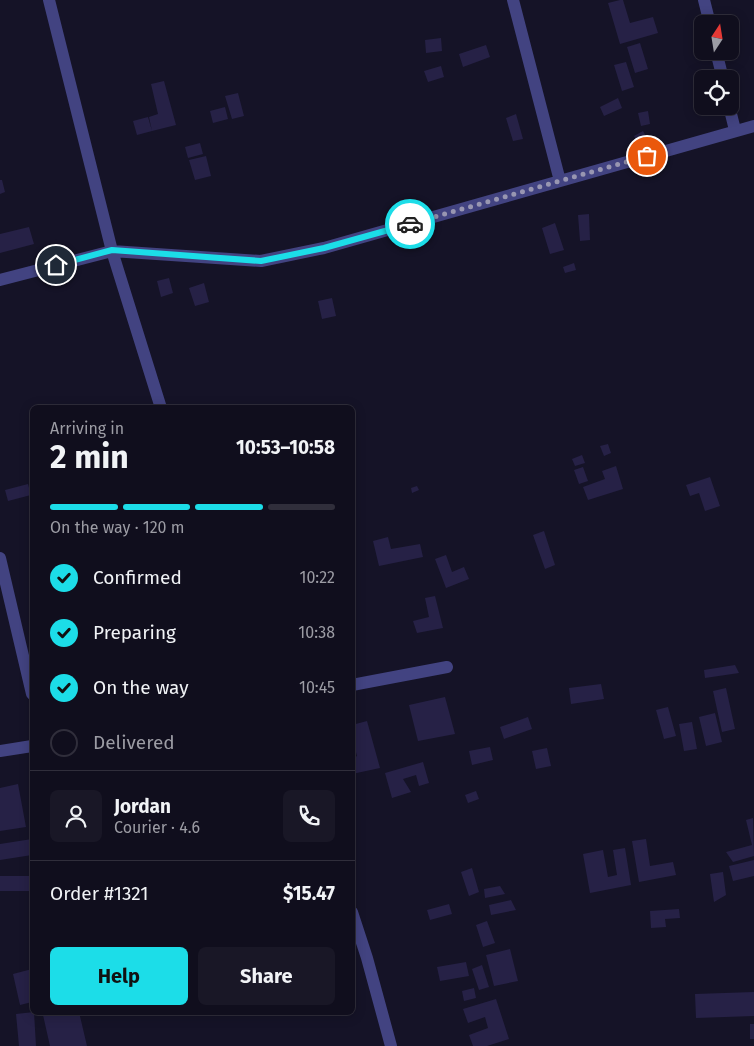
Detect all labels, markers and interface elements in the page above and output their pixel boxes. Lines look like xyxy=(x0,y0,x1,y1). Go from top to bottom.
north arrow xyxy=(694,15,739,60)
map controls xyxy=(694,15,739,115)
button: locate xyxy=(694,70,739,115)
pin xyxy=(626,135,668,177)
icon: bag xyxy=(633,142,661,170)
courier xyxy=(385,199,435,249)
icon: car xyxy=(396,210,424,238)
pin xyxy=(35,244,77,286)
icon: home xyxy=(42,251,70,279)
text: Arriving in xyxy=(50,419,124,438)
text: 10:53–10:58 xyxy=(236,436,335,459)
text: 2 min xyxy=(50,438,129,476)
text: On the way · 120 m xyxy=(50,518,184,537)
icon: check xyxy=(50,564,78,592)
text: Confirmed xyxy=(93,566,182,589)
text: 10:22 xyxy=(299,568,335,587)
icon: check xyxy=(50,619,78,647)
text: Preparing xyxy=(93,621,176,644)
text: 10:38 xyxy=(298,623,335,642)
icon: check xyxy=(50,674,78,702)
text: On the way xyxy=(93,676,189,699)
text: 10:45 xyxy=(299,678,335,697)
text: Delivered xyxy=(93,731,175,754)
button: person xyxy=(50,790,102,842)
button: phone xyxy=(283,790,335,842)
text: Jordan xyxy=(114,795,171,818)
text: Courier · 4.6 xyxy=(114,818,200,837)
text: Order #1321 xyxy=(50,882,149,905)
text: $15.47 xyxy=(283,882,335,905)
button: Help xyxy=(50,947,188,1005)
button: Share xyxy=(198,947,335,1005)

